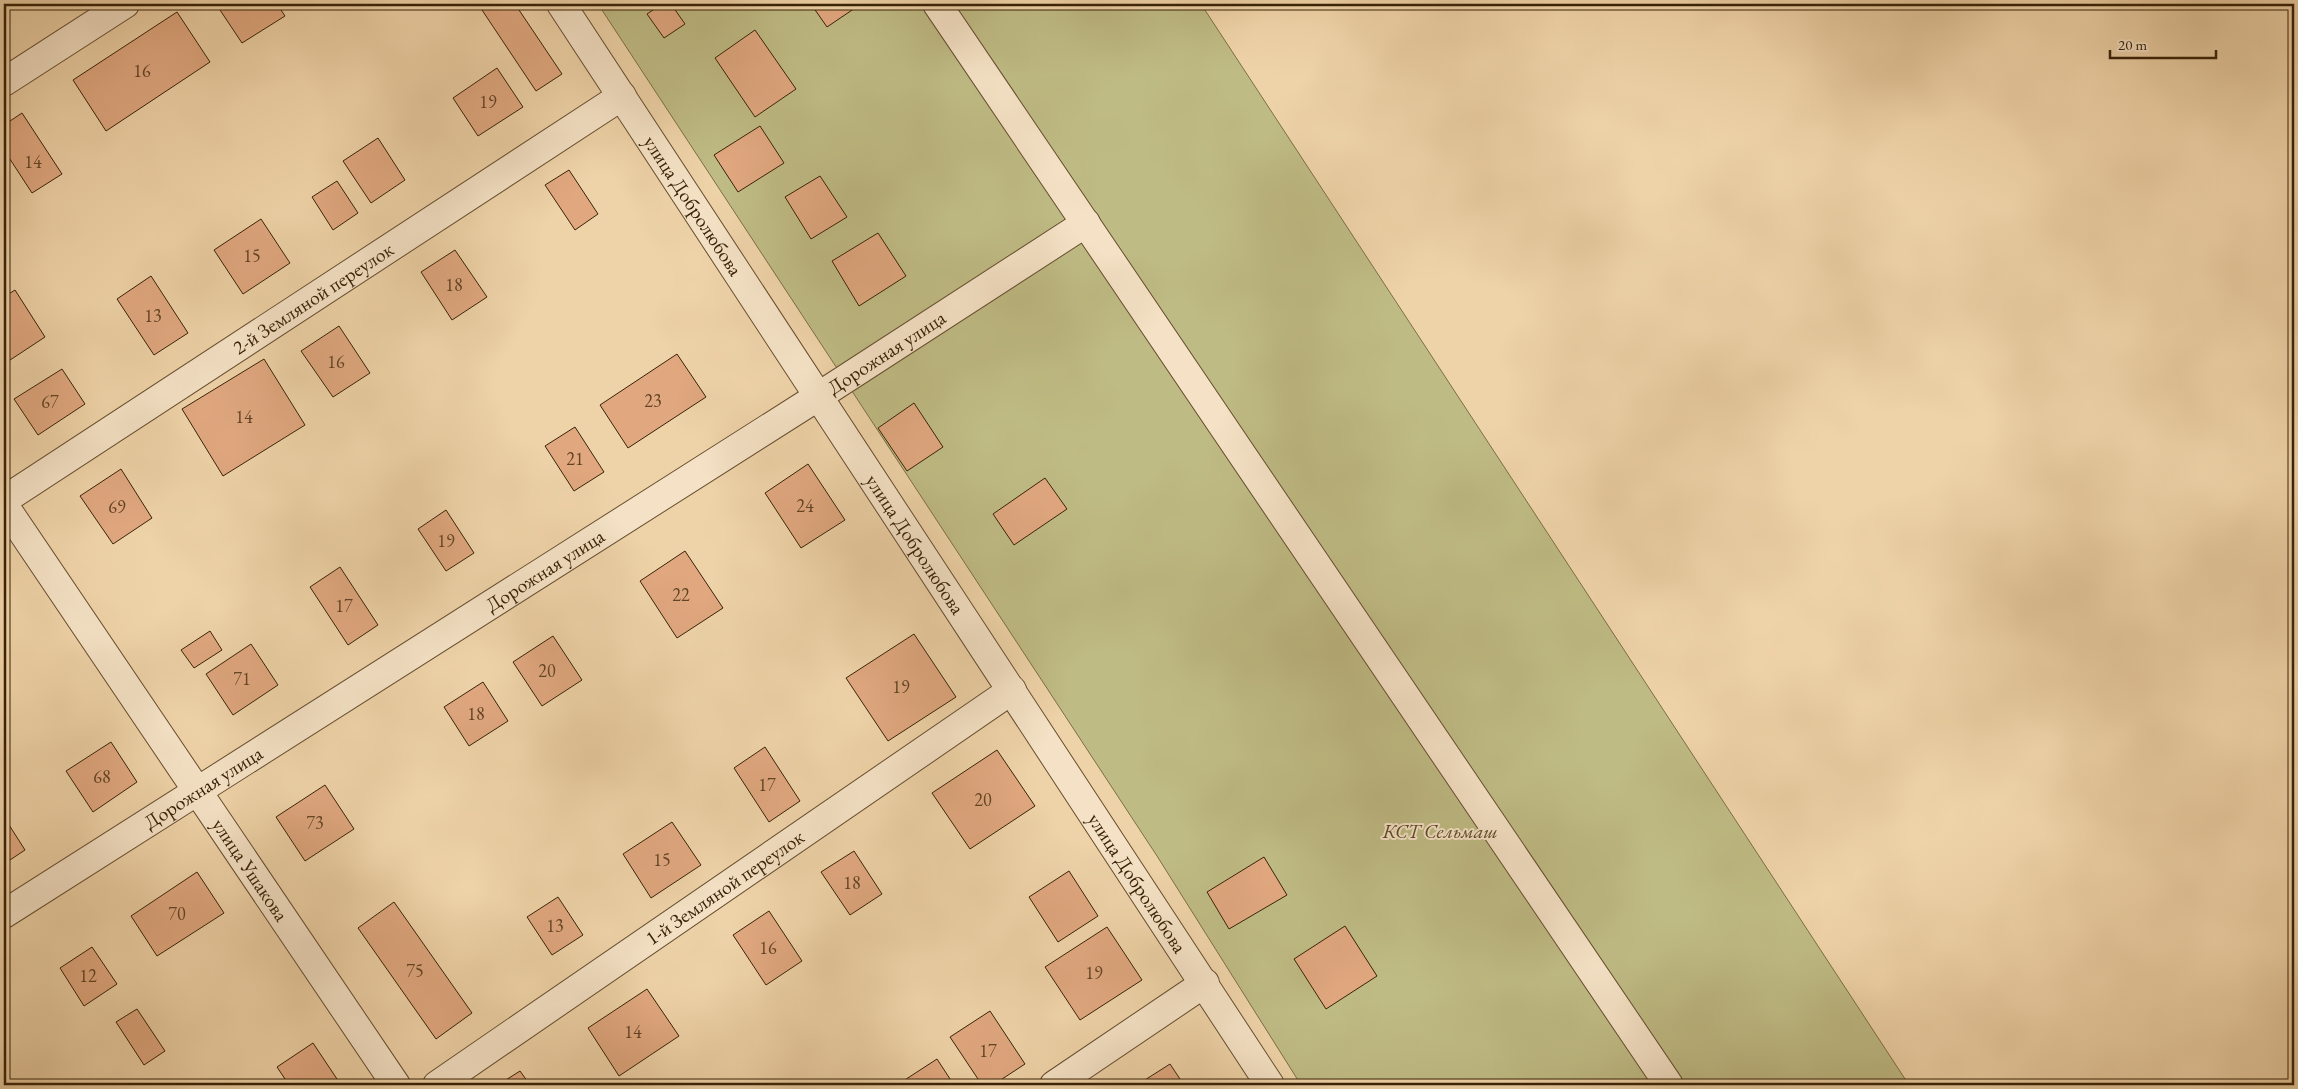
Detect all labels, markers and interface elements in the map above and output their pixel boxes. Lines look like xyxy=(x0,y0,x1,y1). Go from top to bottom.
scale bar xyxy=(2110,28,2217,60)
text: 20 m xyxy=(2118,35,2147,54)
house number: 16 xyxy=(133,59,151,82)
house number: 19 xyxy=(479,90,497,113)
street label: улица Добролюбова xyxy=(638,130,749,281)
house number: 14 xyxy=(24,150,42,173)
street label: 2-й Земляной переулок xyxy=(227,236,399,360)
house number: 15 xyxy=(243,244,261,267)
house number: 18 xyxy=(445,273,463,296)
house number: 13 xyxy=(144,304,162,327)
street label: Дорожная улица xyxy=(822,304,951,400)
house number: 16 xyxy=(327,350,345,373)
house number: 23 xyxy=(644,389,662,412)
house number: 67 xyxy=(41,390,59,413)
house number: 14 xyxy=(235,405,253,428)
house number: 21 xyxy=(566,447,584,470)
street label: улица Добролюбова xyxy=(860,469,971,619)
house number: 24 xyxy=(796,494,814,517)
house number: 69 xyxy=(108,495,126,518)
street label: Дорожная улица xyxy=(481,523,609,618)
house number: 19 xyxy=(437,529,455,552)
house number: 22 xyxy=(672,583,690,606)
house number: 17 xyxy=(335,594,353,617)
house number: 20 xyxy=(538,659,556,682)
house number: 71 xyxy=(233,667,251,690)
house number: 19 xyxy=(892,675,910,698)
house number: 18 xyxy=(467,702,485,725)
street label: Дорожная улица xyxy=(139,740,268,835)
house number: 68 xyxy=(93,765,111,788)
house number: 17 xyxy=(758,773,776,796)
house number: 20 xyxy=(974,788,992,811)
street label: улица Добролюбова xyxy=(1082,808,1193,958)
house number: 73 xyxy=(306,811,324,834)
street label: улица Ушакова xyxy=(206,813,294,926)
park label: КСТ Сельмаш xyxy=(1381,818,1498,844)
street label: 1-й Земляной переулок xyxy=(640,823,809,951)
house number: 15 xyxy=(653,848,671,871)
house number: 18 xyxy=(843,871,861,894)
house number: 70 xyxy=(168,902,186,925)
house number: 13 xyxy=(546,914,564,937)
house number: 16 xyxy=(759,936,777,959)
house number: 75 xyxy=(406,959,424,982)
house number: 19 xyxy=(1085,961,1103,984)
house number: 12 xyxy=(79,964,97,987)
house number: 14 xyxy=(624,1020,642,1043)
house number: 17 xyxy=(979,1039,997,1062)

